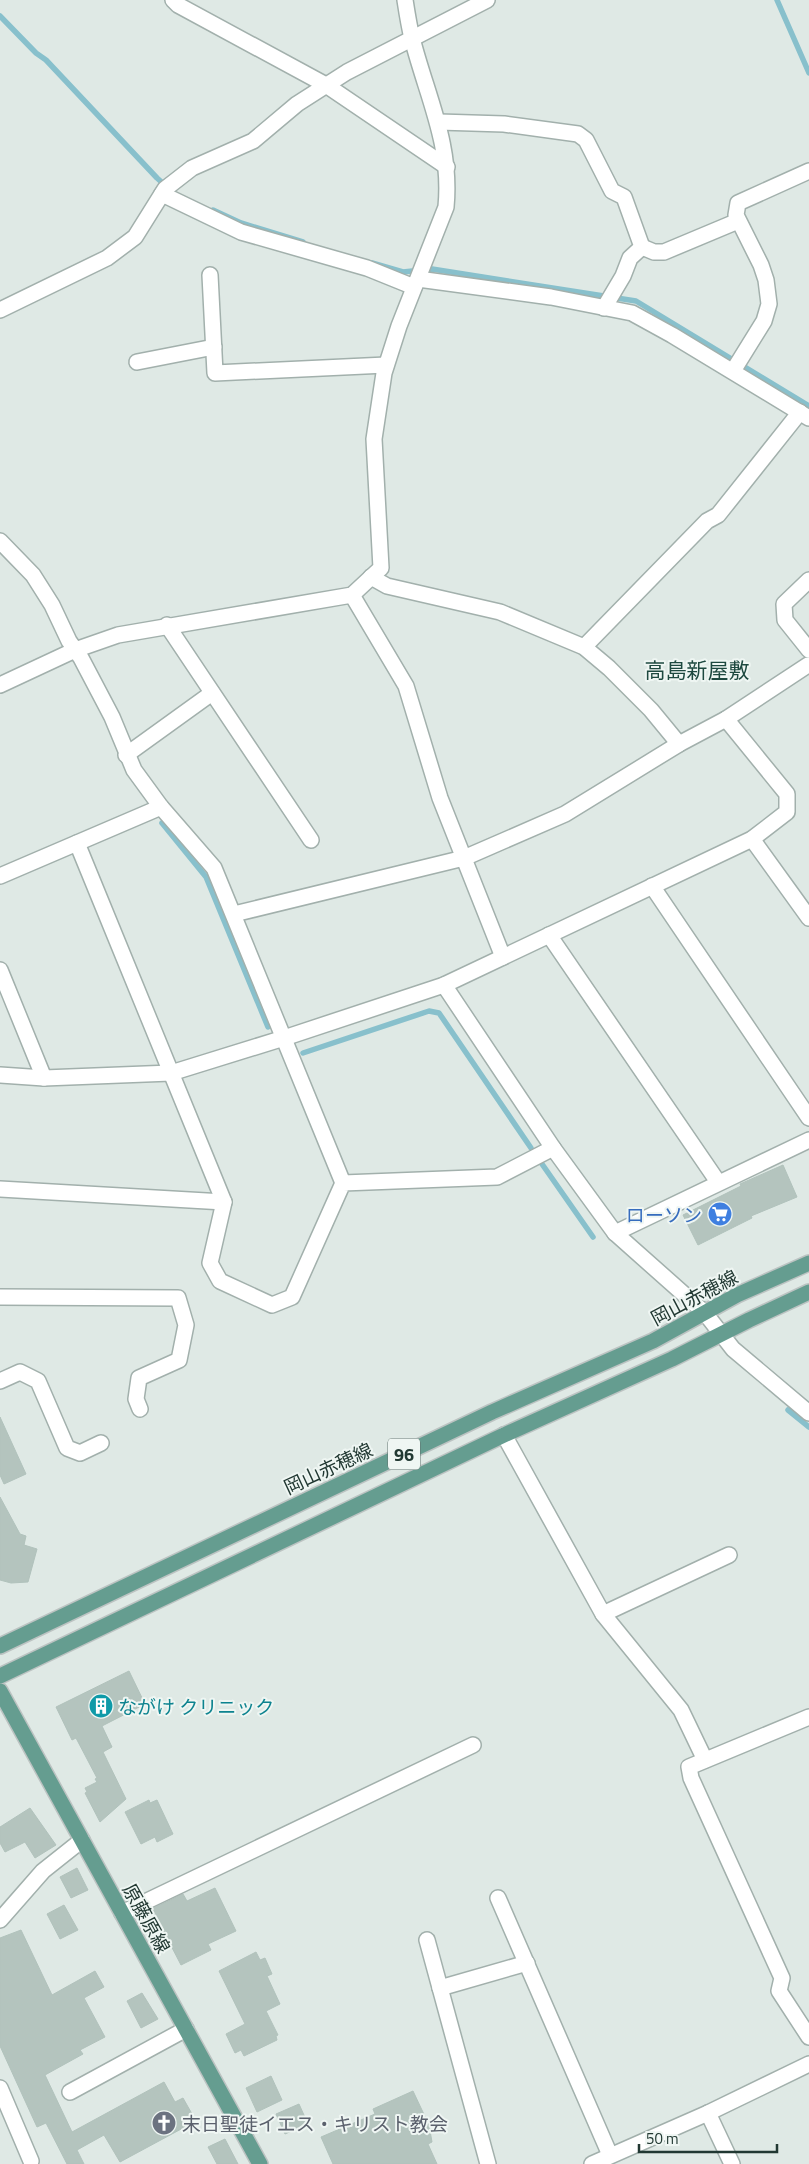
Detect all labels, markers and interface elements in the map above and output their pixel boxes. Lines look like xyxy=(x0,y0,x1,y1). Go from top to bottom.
district label: 高島新屋敷 xyxy=(645,654,750,686)
place label: ローソン xyxy=(626,1200,702,1229)
supermarket icon: ローソン xyxy=(707,1201,733,1227)
street label: 岡山赤穂線 xyxy=(645,1262,743,1332)
street label: 岡山赤穂線 xyxy=(279,1435,377,1501)
road number: 96 xyxy=(388,1438,420,1470)
place label: ながけ クリニック xyxy=(118,1692,274,1721)
building icon: ながけ クリニック xyxy=(88,1693,114,1719)
street label: 原藤原線 xyxy=(116,1878,178,1958)
place label: 末日聖徒イエス・キリスト教会 xyxy=(182,2109,448,2138)
church icon: 末日聖徒イエス・キリスト教会 xyxy=(151,2110,177,2136)
scale bar xyxy=(639,2122,776,2154)
text: 50 m xyxy=(646,2127,679,2150)

